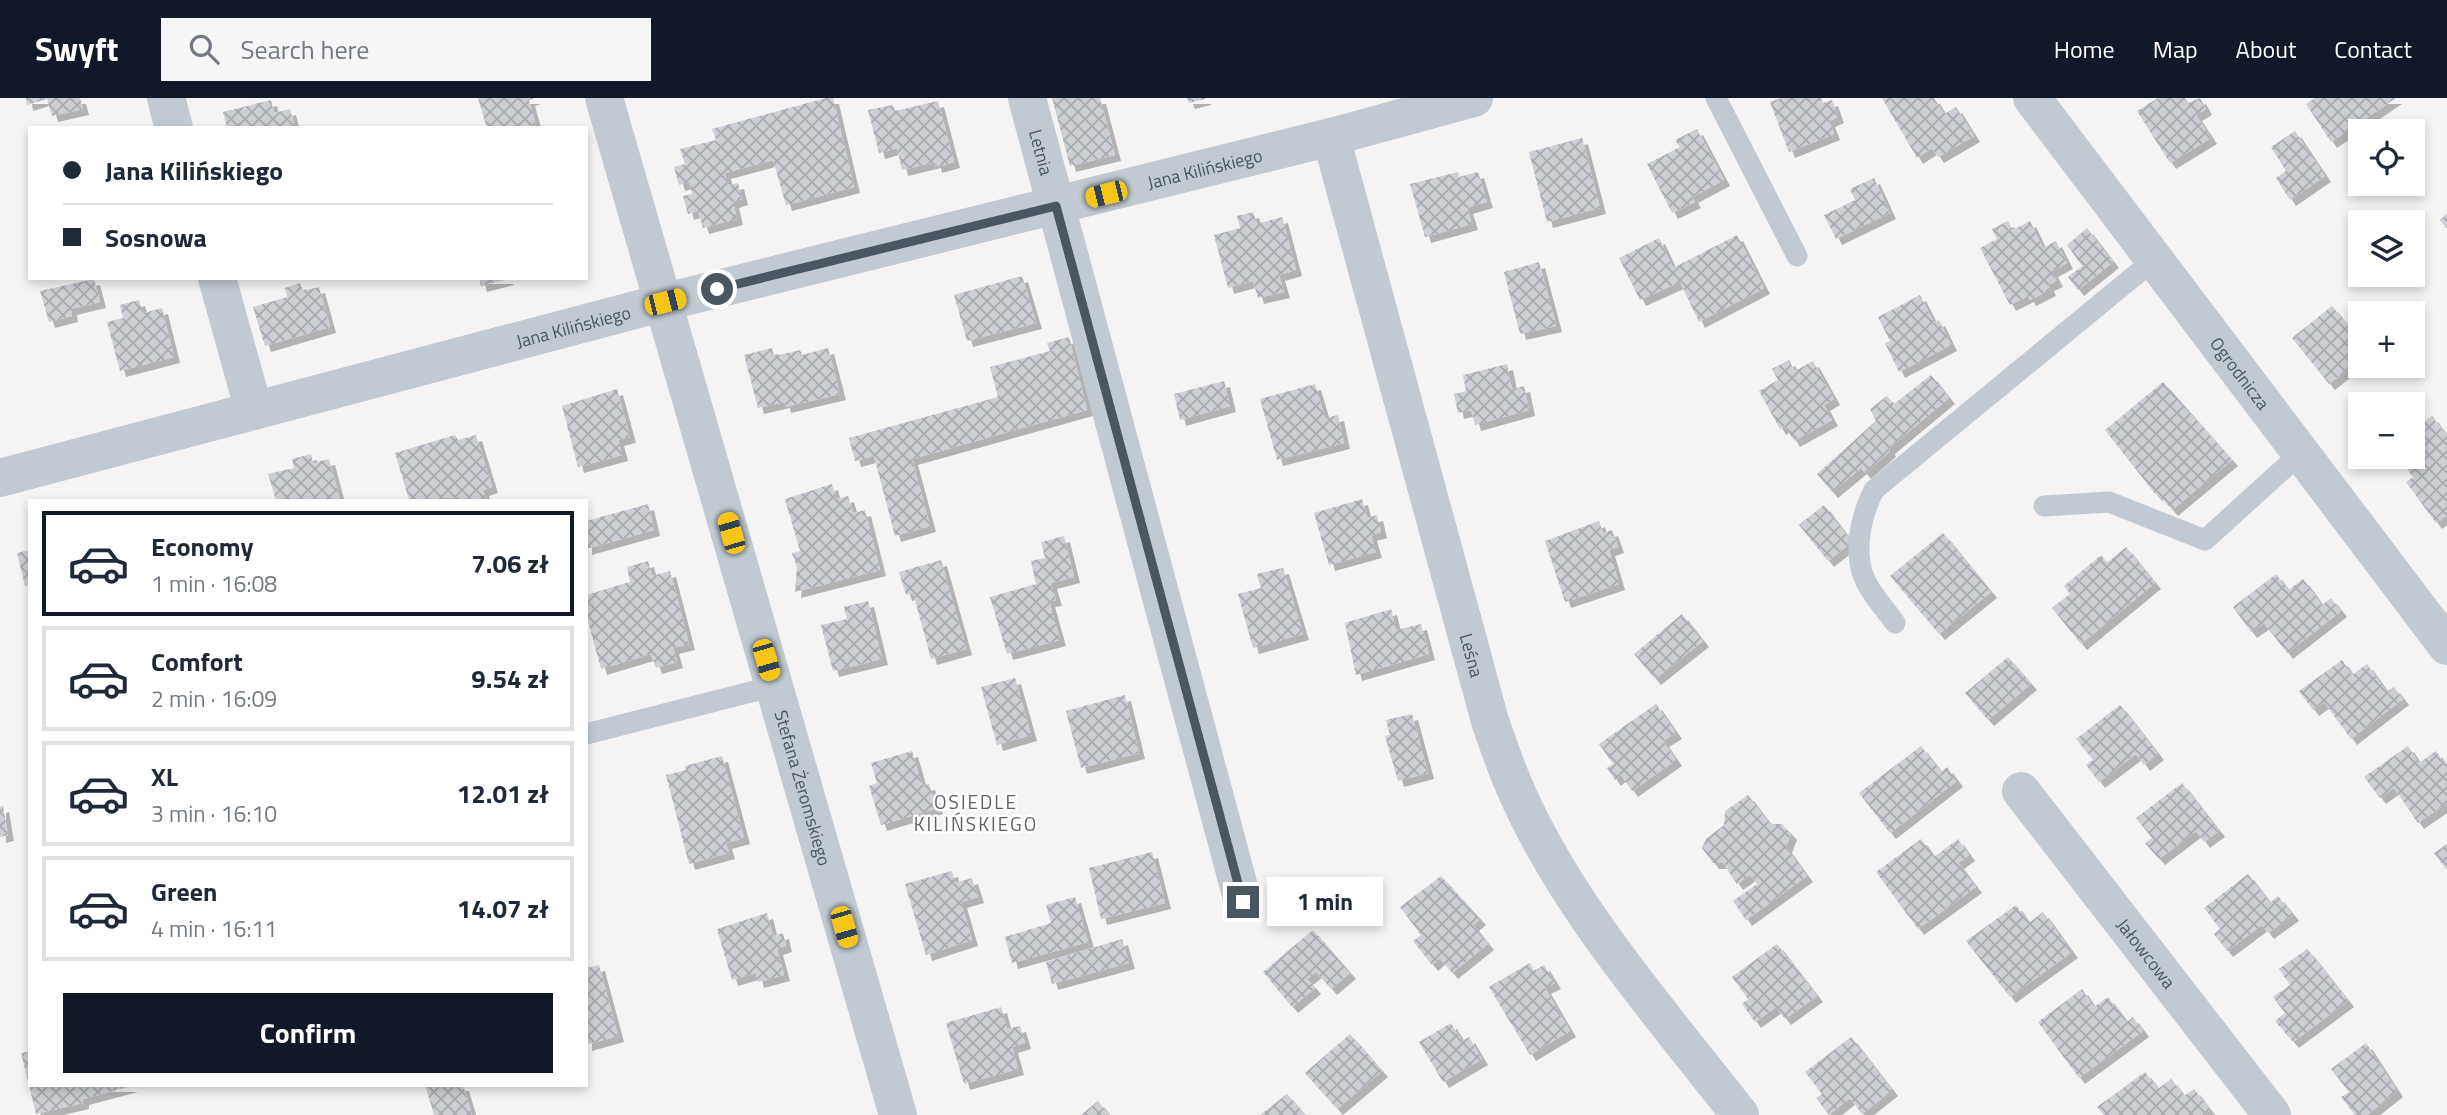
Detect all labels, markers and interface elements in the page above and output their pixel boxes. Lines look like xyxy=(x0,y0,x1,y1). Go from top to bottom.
search box xyxy=(161,18,651,81)
text: Swyft xyxy=(35,24,119,74)
icon: search xyxy=(185,30,223,68)
text: Search here xyxy=(241,30,369,69)
text: Home xyxy=(2054,31,2115,67)
text: Map xyxy=(2153,31,2198,67)
text: About xyxy=(2236,31,2296,67)
text: Contact xyxy=(2334,31,2412,67)
map controls xyxy=(2348,119,2425,469)
button: locate xyxy=(2348,119,2425,196)
street label: Letnia xyxy=(1022,126,1061,178)
street label: Jana Kilińskiego xyxy=(1144,141,1265,196)
text: Jana Kilińskiego xyxy=(105,151,283,190)
car xyxy=(1084,179,1129,209)
button: layers xyxy=(2348,210,2425,287)
text: Sosnowa xyxy=(105,218,207,257)
route start xyxy=(701,273,733,305)
car xyxy=(643,287,688,317)
street label: Jana Kilińskiego xyxy=(513,298,634,354)
button: + xyxy=(2348,301,2425,378)
street label: Ogrodnicza xyxy=(2204,331,2277,415)
button: − xyxy=(2348,392,2425,469)
car xyxy=(716,510,747,556)
text: Economy xyxy=(151,527,253,566)
icon: car xyxy=(67,532,130,595)
text: 7.06 zł xyxy=(471,544,549,583)
text: 1 min · 16:08 xyxy=(151,566,277,601)
street label: Leśna xyxy=(1453,630,1491,680)
car xyxy=(751,637,782,683)
text: Comfort xyxy=(151,642,243,681)
icon: car xyxy=(67,647,130,710)
text: 9.54 zł xyxy=(471,659,549,698)
text: 2 min · 16:09 xyxy=(151,681,277,716)
street label: Stefana Żeromskiego xyxy=(768,707,839,869)
text: XL xyxy=(151,757,178,796)
icon: car xyxy=(67,762,130,825)
text: 12.01 zł xyxy=(457,774,549,813)
district label: OSIEDLE KILIŃSKIEGO xyxy=(914,787,1038,838)
text: 3 min · 16:10 xyxy=(151,796,277,831)
text: Green xyxy=(151,872,217,911)
icon: car xyxy=(67,877,130,940)
callout: 1 min xyxy=(1268,878,1383,926)
text: 1 min xyxy=(1297,884,1353,919)
route end xyxy=(1227,886,1259,918)
text: 14.07 zł xyxy=(457,889,549,928)
car xyxy=(829,904,860,950)
text: 4 min · 16:11 xyxy=(151,911,277,946)
street label: Jałowcowa xyxy=(2111,912,2183,994)
button: Confirm xyxy=(63,993,553,1073)

